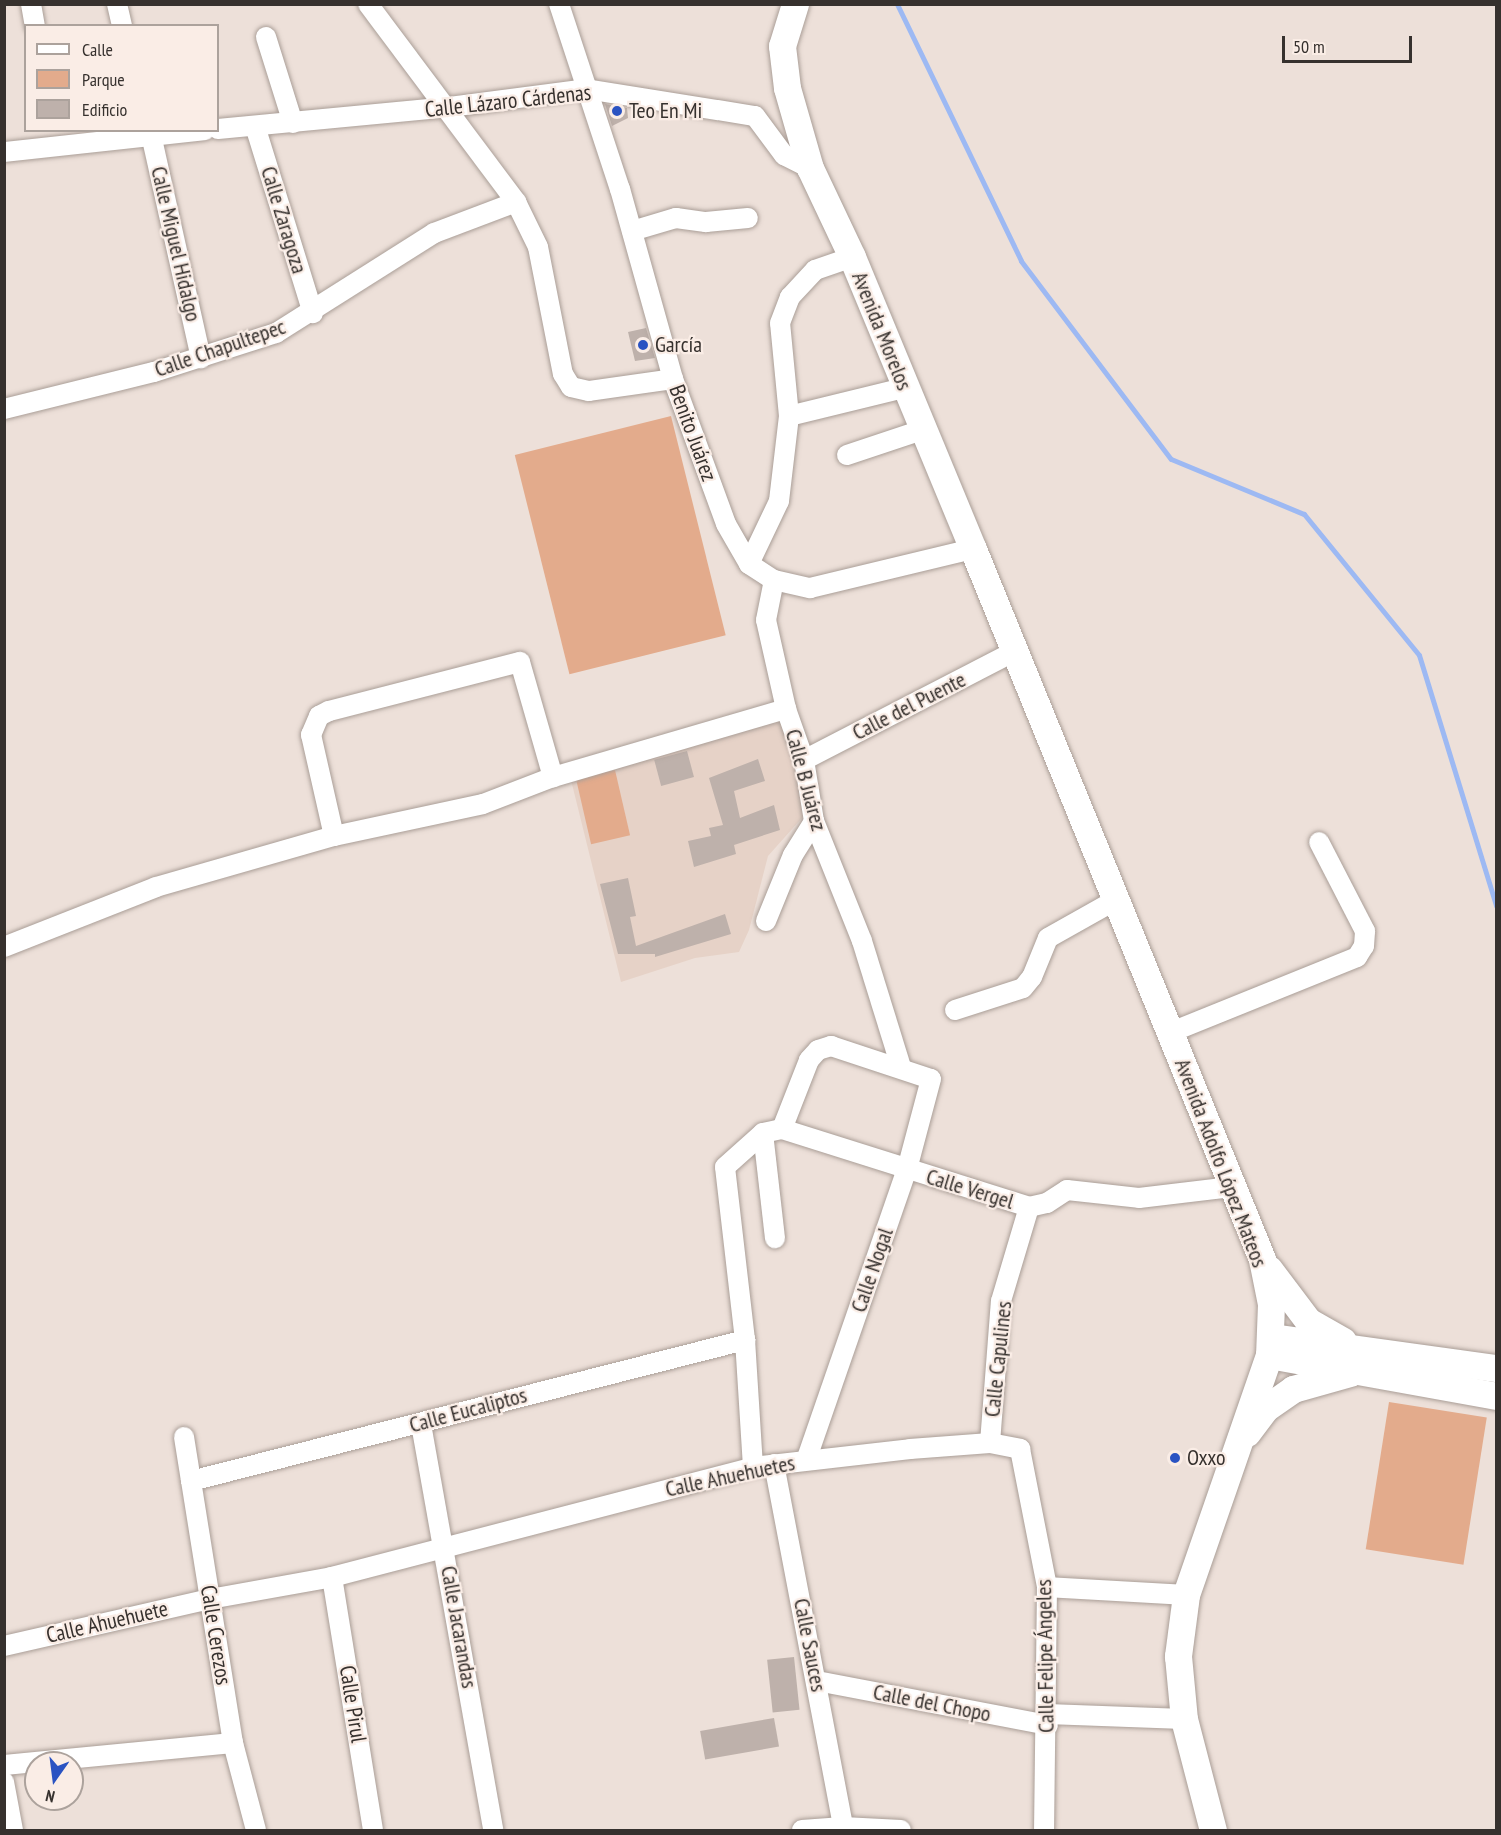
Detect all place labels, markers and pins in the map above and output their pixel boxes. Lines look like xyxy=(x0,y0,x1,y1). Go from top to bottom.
place label: Teo En Mi xyxy=(629,98,702,124)
marker: Teo En Mi xyxy=(610,104,624,118)
place label: García xyxy=(655,332,702,358)
marker: García xyxy=(636,338,650,352)
place label: Oxxo xyxy=(1187,1445,1225,1471)
marker: Oxxo xyxy=(1168,1451,1182,1465)

